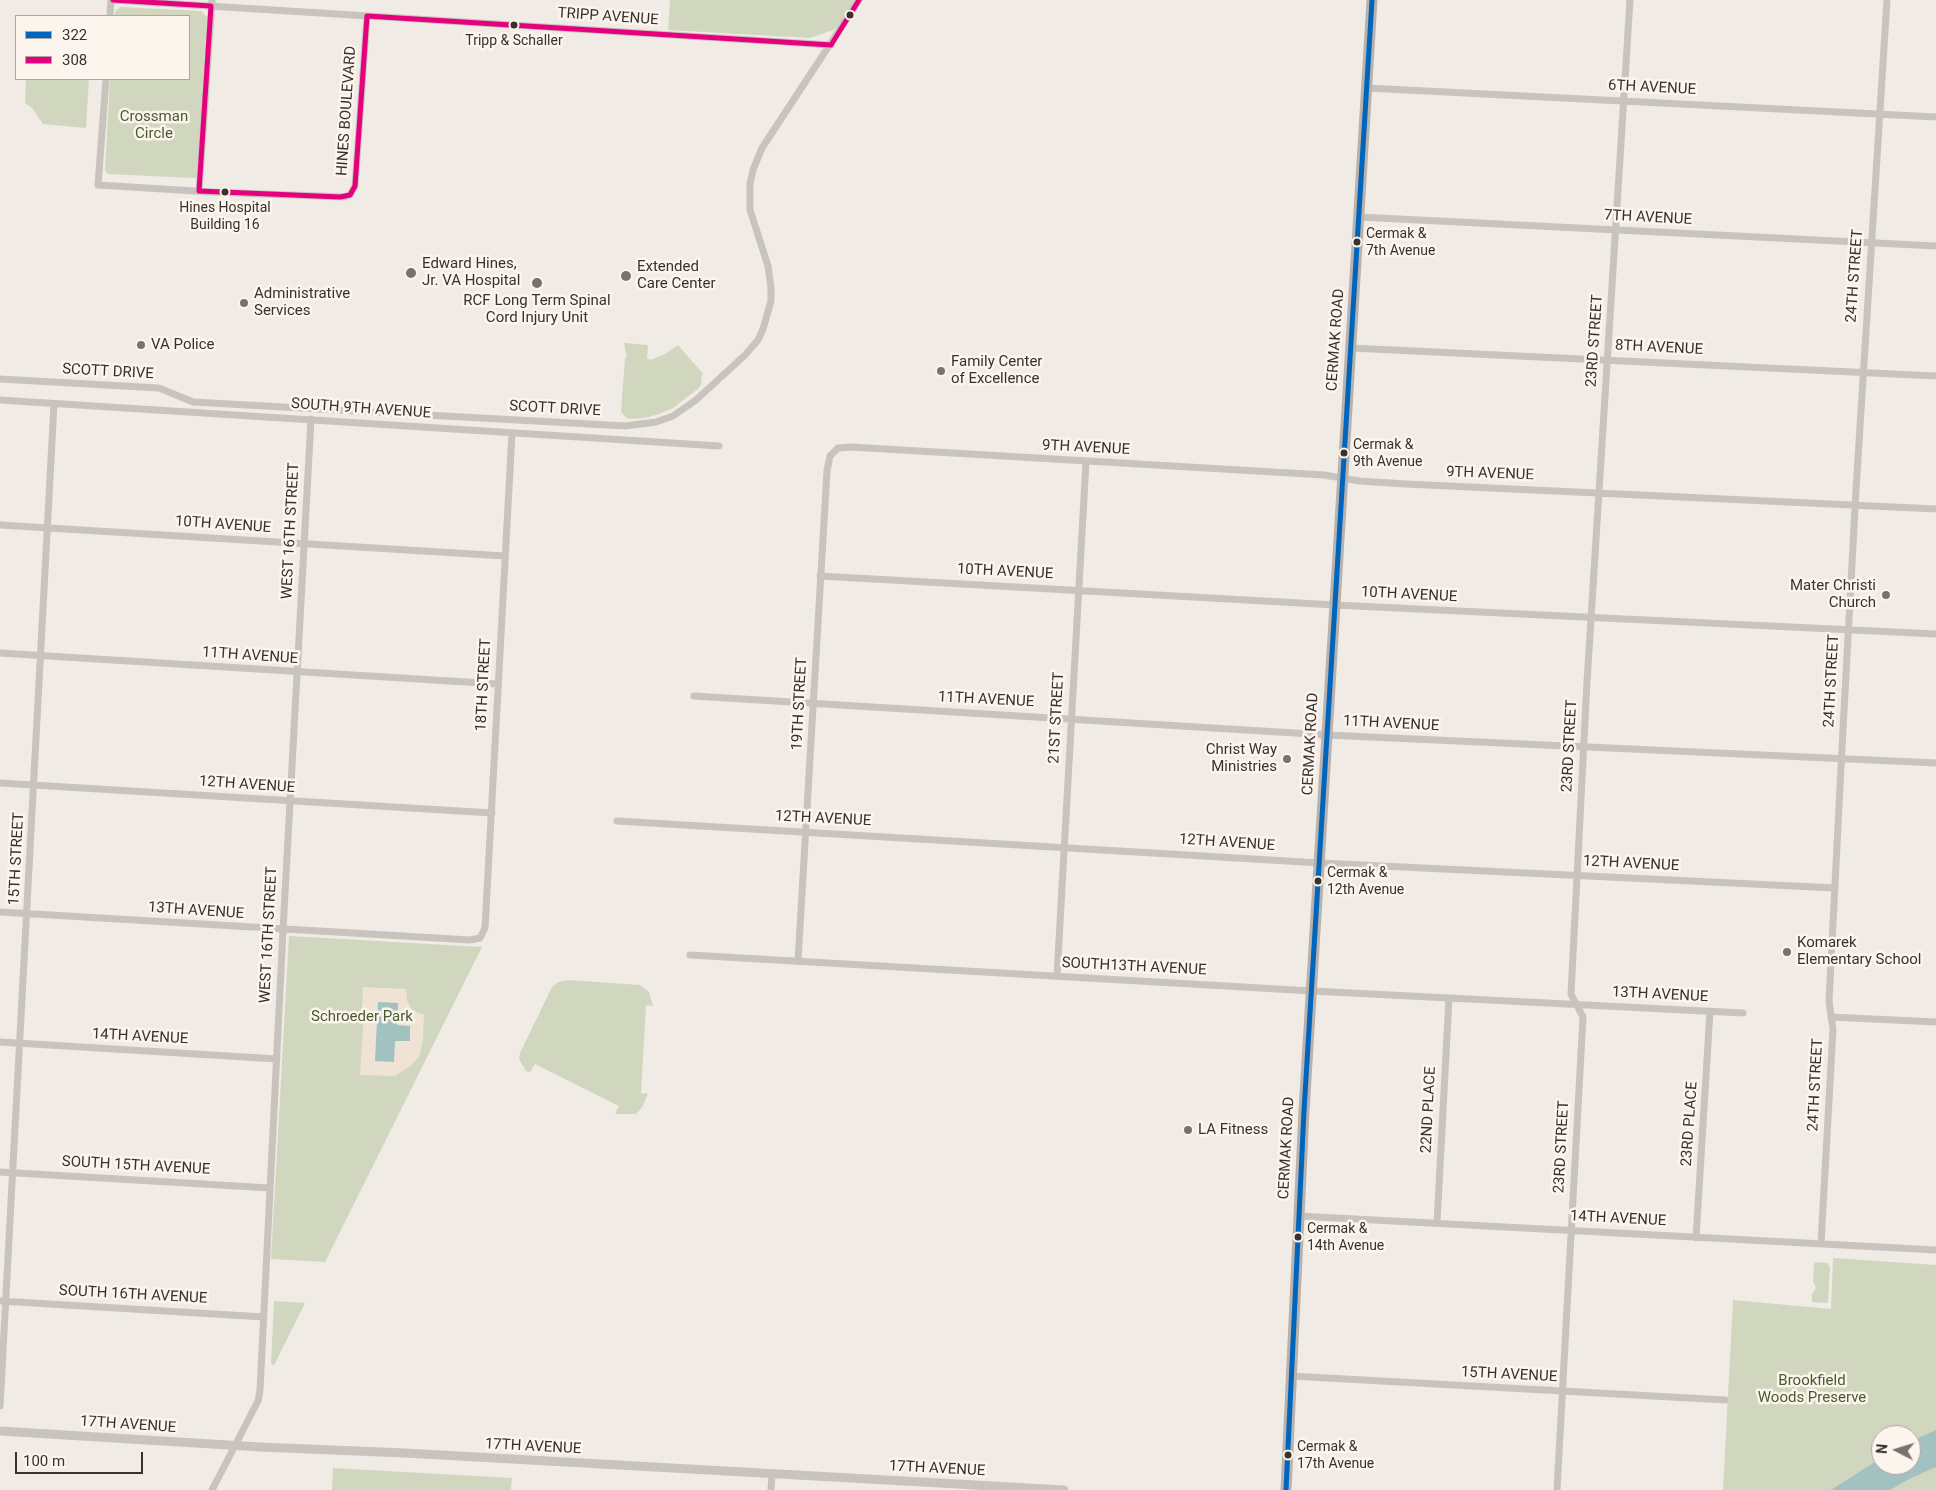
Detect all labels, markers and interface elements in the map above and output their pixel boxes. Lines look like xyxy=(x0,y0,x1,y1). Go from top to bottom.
street label: TRIPP AVENUE xyxy=(557,4,659,30)
unlabelled marker xyxy=(845,10,855,20)
legend xyxy=(15,15,190,80)
marker: Tripp & Schaller xyxy=(509,20,519,30)
text: 322 xyxy=(62,26,87,44)
place label: Tripp & Schaller xyxy=(465,33,563,49)
street label: HINES BOULEVARD xyxy=(333,45,361,177)
text: 308 xyxy=(62,51,87,69)
street label: 6TH AVENUE xyxy=(1608,77,1696,99)
park label: Crossman Circle xyxy=(120,108,188,143)
marker: Hines Hospital Building 16 xyxy=(220,187,230,197)
place label: Hines Hospital Building 16 xyxy=(179,200,271,232)
street label: 7TH AVENUE xyxy=(1604,207,1692,229)
place label: Cermak & 7th Avenue xyxy=(1366,226,1435,258)
street label: 24TH STREET xyxy=(1843,229,1867,323)
marker: Cermak & 7th Avenue xyxy=(1352,237,1362,247)
place label: Edward Hines, Jr. VA Hospital xyxy=(422,255,520,290)
place label: Extended Care Center xyxy=(637,258,715,293)
marker: Edward Hines, Jr. VA Hospital xyxy=(404,266,418,280)
marker: Extended Care Center xyxy=(619,269,633,283)
marker: RCF Long Term Spinal Cord Injury Unit xyxy=(530,276,544,290)
place label: Administrative Services xyxy=(254,285,350,320)
street label: CERMAK ROAD xyxy=(1323,288,1349,392)
place label: RCF Long Term Spinal Cord Injury Unit xyxy=(463,292,611,327)
street label: 23RD STREET xyxy=(1583,294,1607,388)
marker: Administrative Services xyxy=(238,297,250,309)
place label: VA Police xyxy=(151,336,215,354)
street label: 8TH AVENUE xyxy=(1615,337,1703,359)
marker: VA Police xyxy=(135,339,147,351)
place label: Family Center of Excellence xyxy=(951,353,1042,388)
street label: SCOTT DRIVE xyxy=(62,361,154,383)
marker: Family Center of Excellence xyxy=(935,365,947,377)
street label: SOUTH 9TH AVENUE xyxy=(290,395,432,423)
street label: SCOTT DRIVE xyxy=(509,398,601,420)
street label: 9TH AVENUE xyxy=(1042,437,1130,459)
place label: Cermak & 9th Avenue xyxy=(1353,437,1422,470)
marker: Cermak & 9th Avenue xyxy=(1339,448,1349,458)
street label: WEST 16TH STREET xyxy=(278,462,304,600)
street label: 9TH AVENUE xyxy=(1446,463,1534,485)
street label: 10TH AVENUE xyxy=(174,513,272,537)
street label: 10TH AVENUE xyxy=(956,560,1054,584)
place label: Mater Christi Church xyxy=(1790,577,1876,612)
street label: 10TH AVENUE xyxy=(1360,583,1458,607)
marker: Mater Christi Church xyxy=(1880,589,1892,601)
street label: 24TH STREET xyxy=(1821,634,1843,728)
street label: 18TH STREET xyxy=(473,638,495,732)
street label: 11TH AVENUE xyxy=(201,644,299,668)
street label: 19TH STREET xyxy=(789,657,811,751)
street label: 21ST STREET xyxy=(1046,672,1068,764)
street label: 11TH AVENUE xyxy=(937,688,1035,712)
street label: CERMAK ROAD xyxy=(1299,692,1323,796)
street label: 23RD STREET xyxy=(1559,699,1581,793)
street label: 11TH AVENUE xyxy=(1342,712,1440,736)
place label: Christ Way Ministries xyxy=(1206,741,1277,776)
marker: Christ Way Ministries xyxy=(1281,753,1293,765)
street label: 12TH AVENUE xyxy=(198,773,296,797)
street label: 12TH AVENUE xyxy=(774,807,872,831)
street label: 15TH STREET xyxy=(6,812,28,906)
street label: 12TH AVENUE xyxy=(1178,831,1276,855)
street label: 12TH AVENUE xyxy=(1582,852,1680,876)
place label: Cermak & 12th Avenue xyxy=(1327,865,1404,898)
street label: WEST 16TH STREET xyxy=(256,866,282,1004)
marker: Cermak & 12th Avenue xyxy=(1313,876,1323,886)
street label: 13TH AVENUE xyxy=(147,899,245,923)
place label: Komarek Elementary School xyxy=(1797,934,1921,969)
marker: Komarek Elementary School xyxy=(1781,946,1793,958)
street label: SOUTH13TH AVENUE xyxy=(1061,954,1207,980)
street label: 13TH AVENUE xyxy=(1611,983,1709,1007)
park label: Schroeder Park xyxy=(311,1008,413,1026)
street label: 14TH AVENUE xyxy=(91,1025,189,1049)
street label: 24TH STREET xyxy=(1805,1038,1827,1132)
street label: 22ND PLACE xyxy=(1418,1066,1440,1154)
street label: 23RD PLACE xyxy=(1678,1081,1702,1167)
street label: CERMAK ROAD xyxy=(1275,1096,1299,1200)
street label: 23RD STREET xyxy=(1551,1100,1573,1194)
place label: LA Fitness xyxy=(1198,1121,1268,1139)
marker: LA Fitness xyxy=(1182,1124,1194,1136)
street label: SOUTH 15TH AVENUE xyxy=(61,1153,211,1179)
street label: 14TH AVENUE xyxy=(1569,1207,1667,1231)
place label: Cermak & 14th Avenue xyxy=(1307,1221,1384,1254)
marker: Cermak & 14th Avenue xyxy=(1293,1232,1303,1242)
street label: SOUTH 16TH AVENUE xyxy=(58,1282,208,1308)
street label: 15TH AVENUE xyxy=(1460,1363,1558,1387)
park label: Brookfield Woods Preserve xyxy=(1758,1372,1866,1407)
street label: 17TH AVENUE xyxy=(79,1413,177,1437)
north arrow xyxy=(1871,1425,1921,1475)
street label: 17TH AVENUE xyxy=(484,1435,582,1459)
place label: Cermak & 17th Avenue xyxy=(1297,1439,1374,1471)
scale bar xyxy=(18,1442,145,1474)
text: N xyxy=(1874,1443,1890,1454)
marker: Cermak & 17th Avenue xyxy=(1283,1450,1293,1460)
text: 100 m xyxy=(23,1452,65,1470)
street label: 17TH AVENUE xyxy=(888,1457,986,1481)

